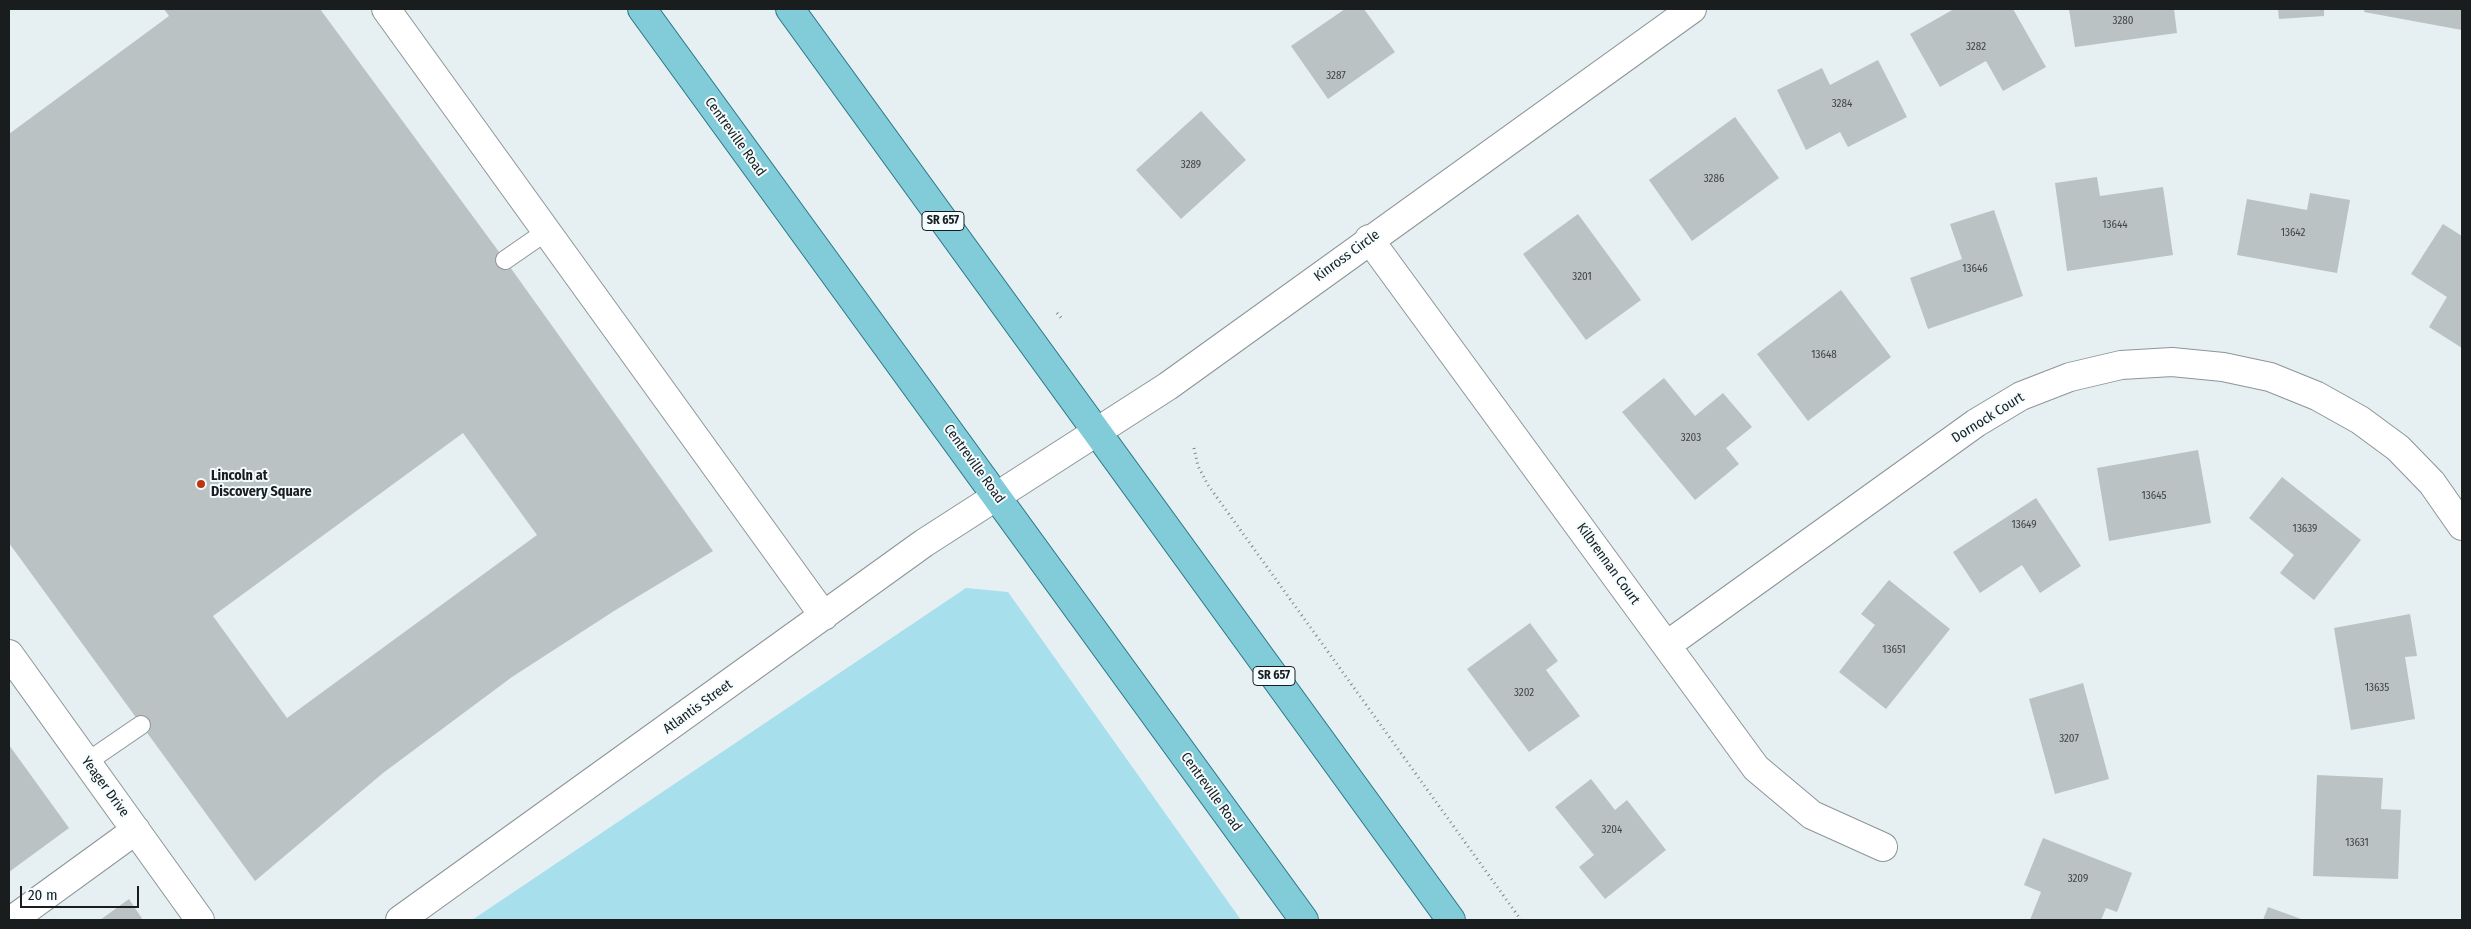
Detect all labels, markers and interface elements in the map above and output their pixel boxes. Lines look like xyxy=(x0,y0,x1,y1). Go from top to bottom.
house number: 3280 xyxy=(2113,14,2133,28)
house number: 3282 xyxy=(1966,40,1986,54)
house number: 3287 xyxy=(1326,69,1346,83)
street label: Centreville Road xyxy=(701,94,769,180)
house number: 3284 xyxy=(1832,97,1852,111)
house number: 3289 xyxy=(1181,158,1201,172)
house number: 3286 xyxy=(1704,172,1724,186)
road number: SR 657 xyxy=(922,212,964,230)
house number: 13644 xyxy=(2102,218,2128,232)
house number: 13642 xyxy=(2281,226,2305,240)
street label: Kinross Circle xyxy=(1311,227,1383,285)
house number: 13646 xyxy=(1962,262,1988,276)
house number: 3201 xyxy=(1572,270,1592,284)
house number: 13648 xyxy=(1811,348,1837,362)
street label: Dornock Court xyxy=(1949,389,2027,447)
street label: Centreville Road xyxy=(940,421,1008,507)
house number: 3203 xyxy=(1681,431,1701,445)
place label: Lincoln at Discovery Square xyxy=(211,468,311,501)
marker: Lincoln at Discovery Square xyxy=(195,478,207,490)
house number: 13645 xyxy=(2142,489,2166,503)
house number: 13649 xyxy=(2011,518,2037,532)
street label: Kilbrennan Court xyxy=(1573,520,1643,608)
house number: 13639 xyxy=(2293,522,2317,536)
house number: 13651 xyxy=(1882,643,1906,657)
road number: SR 657 xyxy=(1253,666,1295,686)
street label: Atlantis Street xyxy=(660,676,736,738)
house number: 13635 xyxy=(2365,681,2389,695)
house number: 3202 xyxy=(1514,686,1534,700)
house number: 3207 xyxy=(2059,732,2079,746)
street label: Centreville Road xyxy=(1177,749,1245,835)
street label: Yeager Drive xyxy=(77,753,133,821)
house number: 3204 xyxy=(1602,823,1622,837)
house number: 13631 xyxy=(2345,836,2369,850)
house number: 3209 xyxy=(2068,872,2088,886)
scale bar xyxy=(22,876,141,908)
text: 20 m xyxy=(28,886,58,904)

